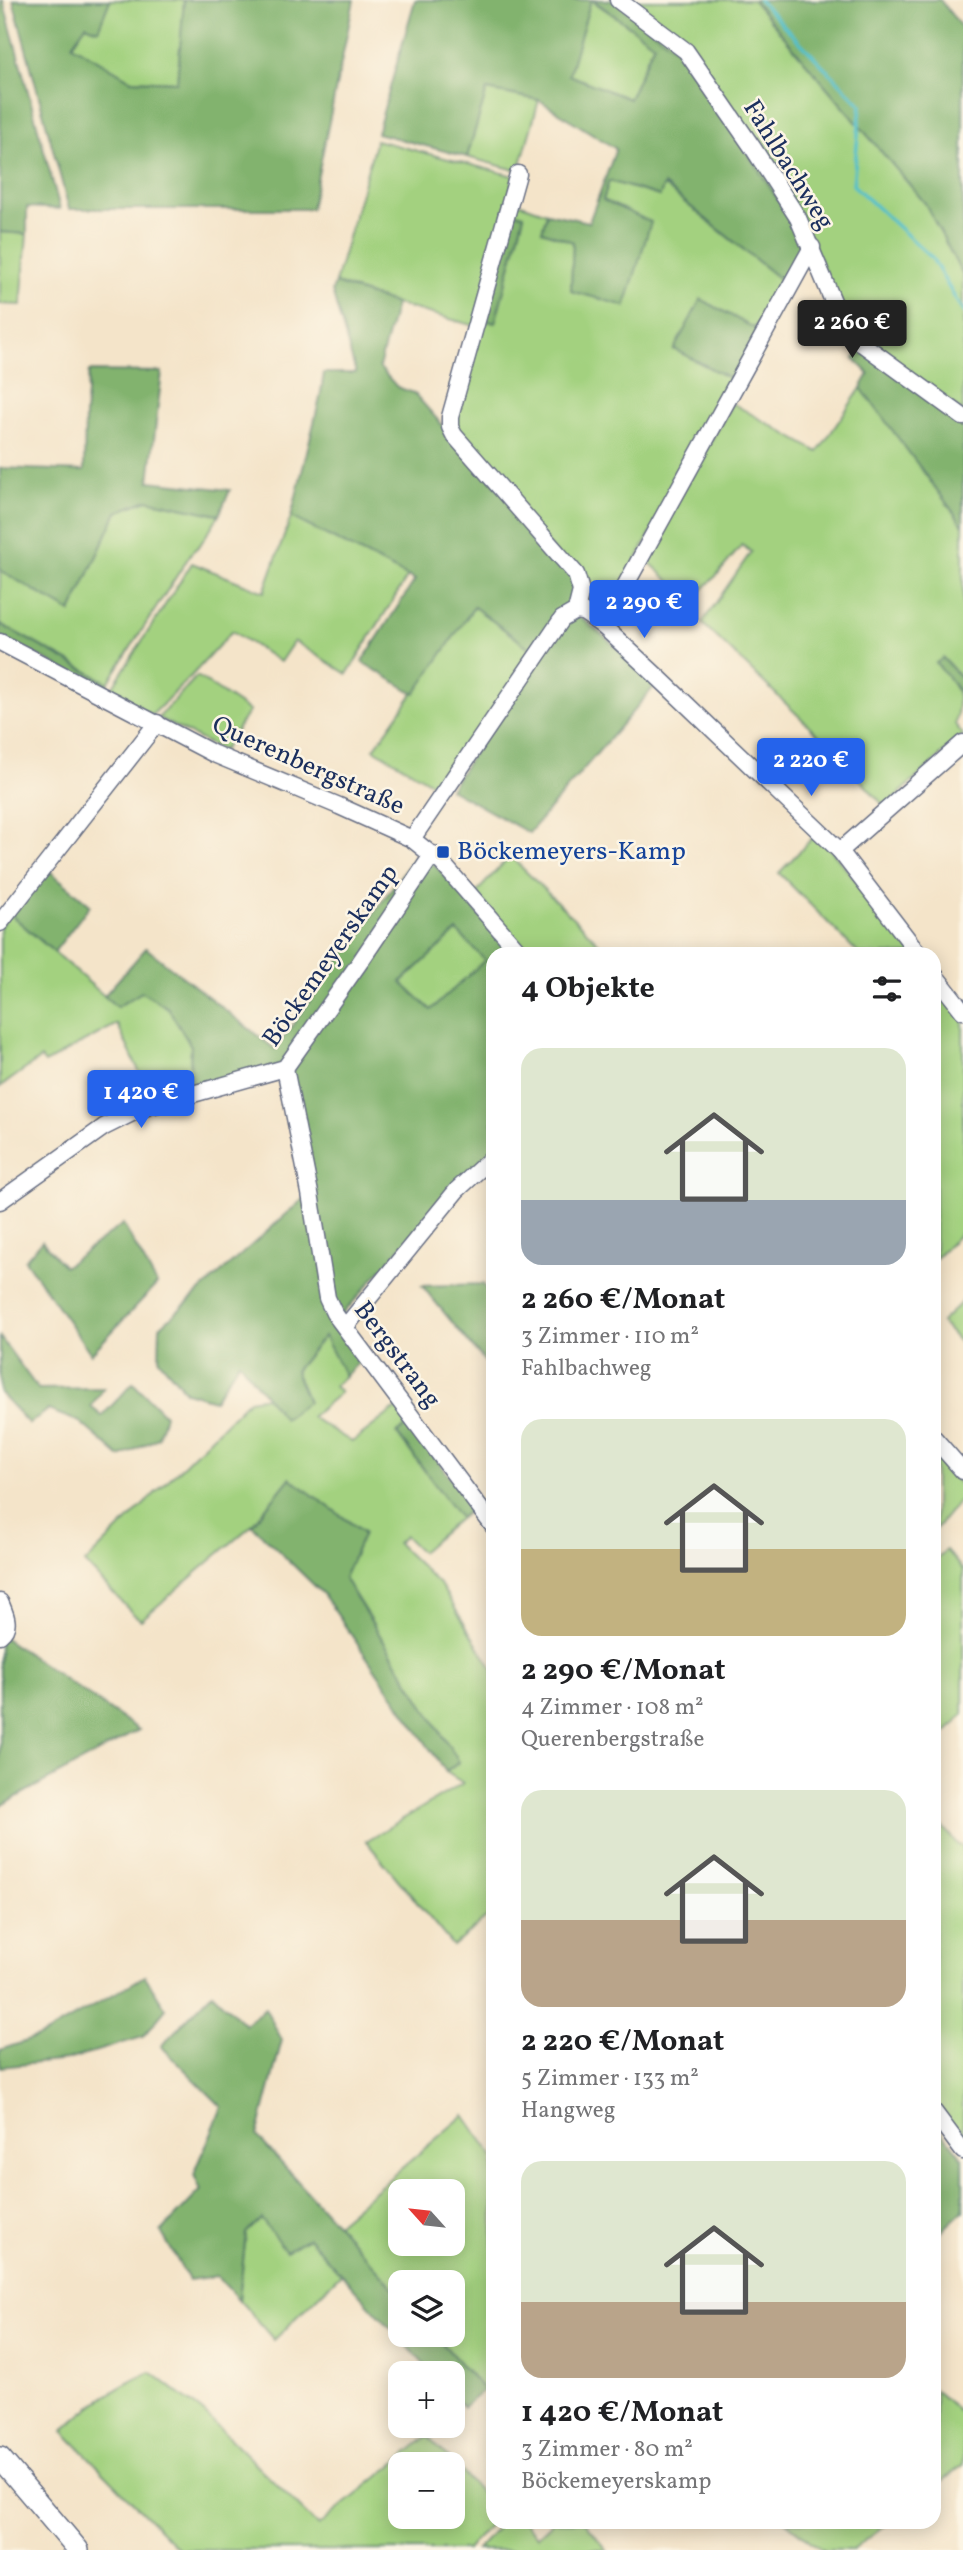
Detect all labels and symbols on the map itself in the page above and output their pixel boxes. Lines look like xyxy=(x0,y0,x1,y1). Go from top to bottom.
street label: Fahlbachweg xyxy=(734,93,842,237)
pin: 2 260 € xyxy=(787,300,917,360)
pin: 2 290 € xyxy=(579,580,709,640)
street label: Querenbergstraße xyxy=(206,707,410,825)
pin: 2 220 € xyxy=(746,738,876,798)
place label: Böckemeyers-Kamp xyxy=(457,834,686,870)
marker: Böckemeyers-Kamp xyxy=(435,844,451,860)
street label: Böckemeyerskamp xyxy=(254,857,408,1055)
pin: 1 420 € xyxy=(76,1070,206,1130)
street label: Bergstrang xyxy=(345,1294,449,1416)
north arrow xyxy=(388,2179,466,2256)

